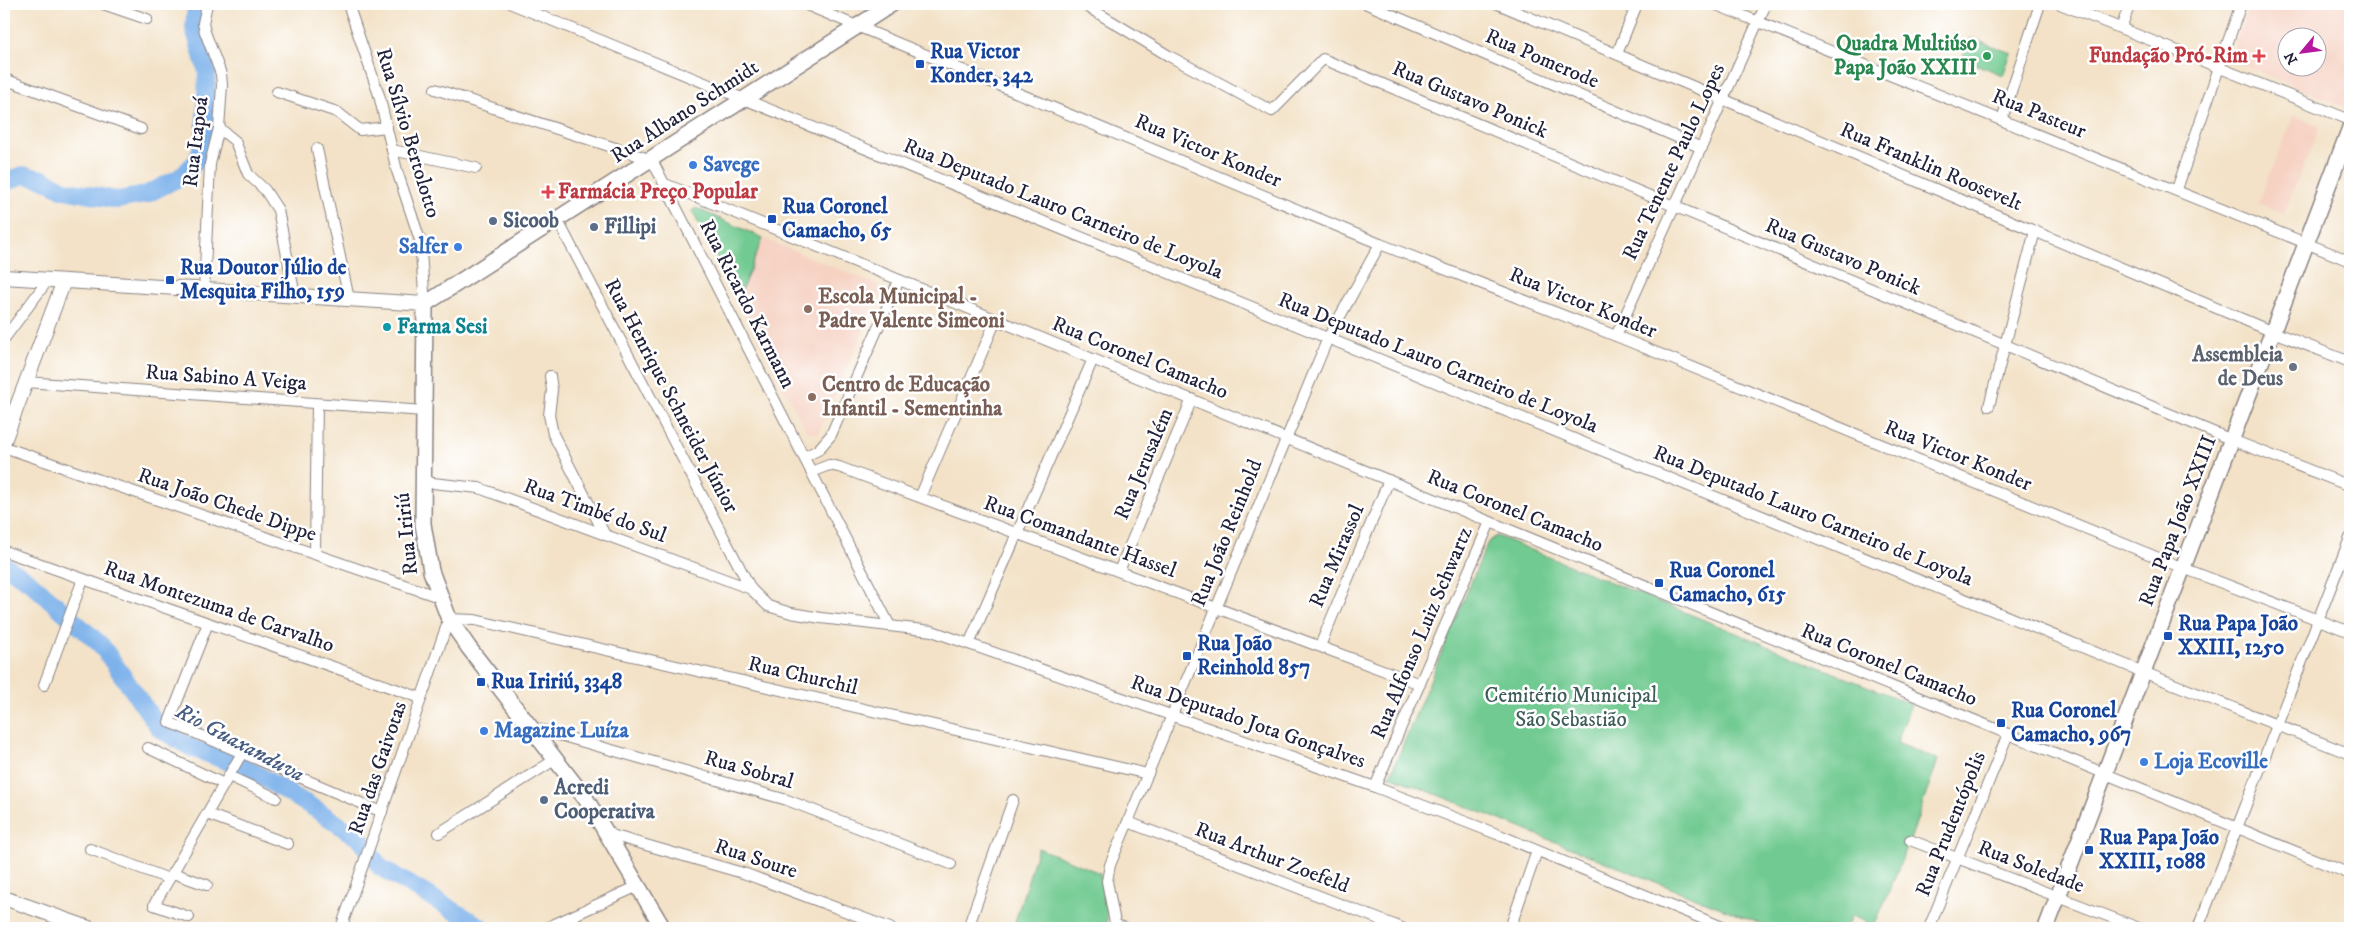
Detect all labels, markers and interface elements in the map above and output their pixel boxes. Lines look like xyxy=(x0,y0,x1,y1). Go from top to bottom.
street label: Rua Pomerode xyxy=(1481,23,1603,95)
north arrow xyxy=(2276,28,2326,78)
place label: Quadra Multiúso Papa João XXIII xyxy=(1834,31,1977,81)
place label: Rua Victor Konder, 342 xyxy=(930,39,1033,89)
place label: Fundação Pró-Rim xyxy=(2089,43,2248,69)
street label: Rua Sílvio Bertolotto xyxy=(370,45,446,221)
text: N xyxy=(2281,48,2302,67)
marker: Fundação Pró-Rim xyxy=(2252,49,2266,63)
marker: Quadra Multiúso Papa João XXIII xyxy=(1981,50,1993,62)
street label: Rua Albano Schmidt xyxy=(606,54,764,169)
street label: Rua Gustavo Ponick xyxy=(1388,55,1552,145)
marker: Rua Victor Konder, 342 xyxy=(914,58,926,70)
street label: Rua Tenente Paulo Lopes xyxy=(1617,59,1731,265)
street label: Rua Pasteur xyxy=(1988,83,2090,145)
street label: Rua Itapoá xyxy=(178,95,214,189)
street label: Rua Victor Konder xyxy=(1131,108,1285,194)
street label: Rua Franklin Roosevelt xyxy=(1836,117,2026,217)
street label: Rua Deputado Lauro Carneiro de Loyola xyxy=(899,133,1227,285)
place label: Savege xyxy=(703,152,760,178)
marker: Savege xyxy=(687,159,699,171)
place label: Farmácia Preço Popular xyxy=(558,179,759,205)
marker: Farmácia Preço Popular xyxy=(542,186,554,198)
place label: Rua Coronel Camacho, 65 xyxy=(782,194,892,244)
place label: Sicoob xyxy=(503,208,559,234)
street label: Rua Gustavo Ponick xyxy=(1761,212,1925,302)
marker: Rua Coronel Camacho, 65 xyxy=(766,213,778,225)
place label: Fillipi xyxy=(604,214,657,240)
marker: Sicoob xyxy=(487,215,499,227)
street label: Rua Ricardo Karmann xyxy=(693,215,801,393)
marker: Fillipi xyxy=(588,221,600,233)
place label: Salfer xyxy=(399,234,449,260)
marker: Salfer xyxy=(452,241,464,253)
place label: Rua Doutor Júlio de Mesquita Filho, 159 xyxy=(180,255,347,305)
street label: Rua Victor Konder xyxy=(1505,262,1661,345)
marker: Rua Doutor Júlio de Mesquita Filho, 159 xyxy=(164,274,176,286)
street label: Rua Henrique Schneider Júnior xyxy=(598,274,744,518)
place label: Escola Municipal - Padre Valente Simeoni xyxy=(818,284,1005,334)
street label: Rua Deputado Lauro Carneiro de Loyola xyxy=(1274,287,1602,439)
marker: Escola Municipal - Padre Valente Simeoni xyxy=(802,303,814,315)
street label: Rua Coronel Camacho xyxy=(1048,311,1232,405)
place label: Farma Sesi xyxy=(397,314,488,340)
marker: Farma Sesi xyxy=(381,321,393,333)
place label: Assembleia de Deus xyxy=(2191,342,2284,392)
street label: Rua Sabino A Veiga xyxy=(144,359,308,397)
marker: Assembleia de Deus xyxy=(2287,361,2299,373)
place label: Centro de Educação Infantil - Sementinha xyxy=(822,372,1003,422)
marker: Centro de Educação Infantil - Sementinha xyxy=(806,391,818,403)
street label: Rua Jerusalém xyxy=(1109,404,1179,524)
street label: Rua Victor Konder xyxy=(1880,415,2036,498)
street label: Rua Papa João XXIII xyxy=(2133,432,2223,610)
street label: Rua Deputado Lauro Carneiro de Loyola xyxy=(1649,440,1977,592)
street label: Rua João Reinhold xyxy=(1186,455,1268,610)
street label: Rua João Chede Dippe xyxy=(134,462,320,548)
street label: Rua Coronel Camacho xyxy=(1423,464,1607,558)
street label: Rua Timbé do Sul xyxy=(520,473,671,549)
street label: Rua Comandante Hassel xyxy=(980,490,1181,584)
street label: Rua Iririú xyxy=(390,492,424,576)
street label: Rua Mirassol xyxy=(1304,500,1371,611)
street label: Rua Alfonso Luiz Schwartz xyxy=(1366,523,1478,743)
street label: Rua Montezuma de Carvalho xyxy=(101,555,337,659)
place label: Rua Coronel Camacho, 615 xyxy=(1669,558,1786,608)
marker: Rua Coronel Camacho, 615 xyxy=(1653,577,1665,589)
place label: Rua Papa João XXIII, 1250 xyxy=(2178,611,2298,661)
street label: Rua Coronel Camacho xyxy=(1797,618,1981,712)
marker: Rua Papa João XXIII, 1250 xyxy=(2162,630,2174,642)
place label: Rua João Reinhold 857 xyxy=(1197,631,1310,681)
marker: Rua João Reinhold 857 xyxy=(1181,650,1193,662)
street label: Rua Churchil xyxy=(745,651,861,701)
place label: Rua Iririú, 3348 xyxy=(491,669,623,695)
street label: Rua Deputado Jota Gonçalves xyxy=(1127,670,1369,774)
marker: Rua Iririú, 3348 xyxy=(475,676,487,688)
park label: Cemitério Municipal São Sebastião xyxy=(1485,683,1658,733)
water label: Rio Guaxanduva xyxy=(170,697,309,788)
street label: Rua das Gaivotas xyxy=(343,698,413,838)
place label: Rua Coronel Camacho, 967 xyxy=(2011,698,2131,748)
marker: Rua Coronel Camacho, 967 xyxy=(1995,717,2007,729)
place label: Magazine Luíza xyxy=(494,718,630,744)
marker: Magazine Luíza xyxy=(478,725,490,737)
street label: Rua Sobral xyxy=(701,745,797,795)
street label: Rua Prudentópolis xyxy=(1910,748,1992,900)
place label: Loja Ecoville xyxy=(2154,749,2268,776)
marker: Loja Ecoville xyxy=(2138,756,2150,768)
place label: Acredi Cooperativa xyxy=(553,775,656,825)
marker: Acredi Cooperativa xyxy=(538,794,550,806)
street label: Rua Arthur Zoefeld xyxy=(1191,817,1353,900)
place label: Rua Papa João XXIII, 1088 xyxy=(2099,825,2219,875)
street label: Rua Soure xyxy=(711,833,801,885)
street label: Rua Soledade xyxy=(1974,835,2088,899)
marker: Rua Papa João XXIII, 1088 xyxy=(2083,844,2095,856)

